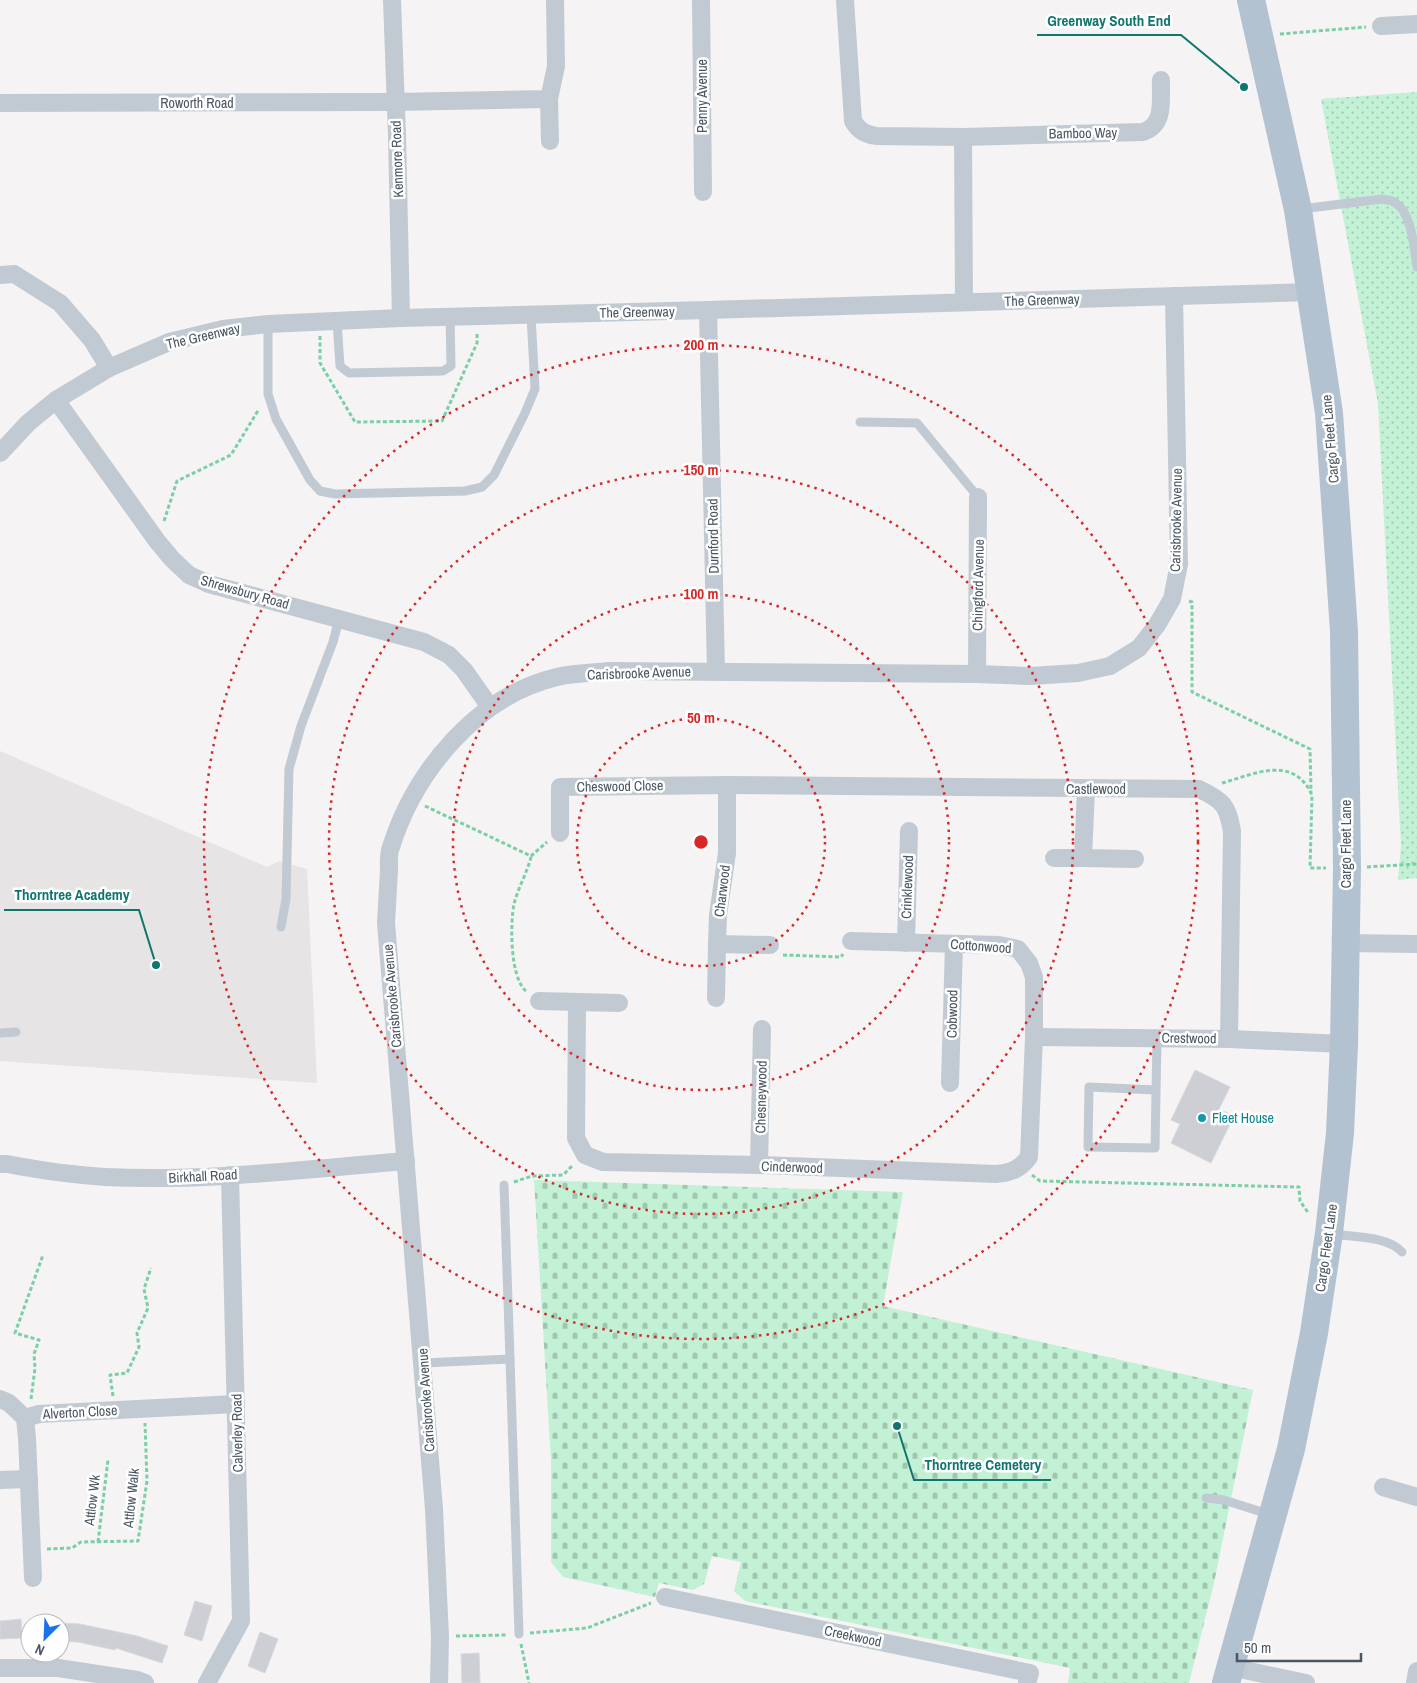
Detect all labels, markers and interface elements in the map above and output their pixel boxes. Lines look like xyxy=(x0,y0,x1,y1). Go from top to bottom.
callout: Greenway South End xyxy=(1037,5,1181,35)
text: Greenway South End xyxy=(1047,10,1171,31)
street label: Penny Avenue xyxy=(693,59,711,133)
street label: Roworth Road xyxy=(160,94,234,112)
street label: Kenmore Road xyxy=(387,120,407,198)
street label: Bamboo Way xyxy=(1049,123,1118,143)
street label: The Greenway xyxy=(1004,290,1080,310)
street label: The Greenway xyxy=(599,302,675,322)
street label: The Greenway xyxy=(164,319,242,353)
text: 200 m xyxy=(684,334,718,355)
street label: Cargo Fleet Lane xyxy=(1317,394,1343,484)
text: 150 m xyxy=(684,459,718,480)
street label: Carisbrooke Avenue xyxy=(1166,468,1186,572)
street label: Durnford Road xyxy=(703,498,723,574)
street label: Chingford Avenue xyxy=(968,539,988,631)
street label: Shrewsbury Road xyxy=(199,571,291,613)
text: 100 m xyxy=(684,583,718,604)
street label: Carisbrooke Avenue xyxy=(587,662,691,684)
text: 50 m xyxy=(687,707,715,728)
street label: Cheswood Close xyxy=(576,776,664,796)
street label: Castlewood xyxy=(1066,780,1126,798)
street label: Cargo Fleet Lane xyxy=(1337,800,1355,888)
centre of rings xyxy=(692,833,710,851)
street label: Crinklewood xyxy=(897,855,917,919)
street label: Charwood xyxy=(710,864,734,918)
callout: Thorntree Academy xyxy=(4,880,139,910)
text: Thorntree Academy xyxy=(14,884,130,905)
street label: Cottonwood xyxy=(950,935,1012,957)
street label: Carisbrooke Avenue xyxy=(379,943,405,1049)
street label: Cobwood xyxy=(943,990,961,1038)
street label: Crestwood xyxy=(1161,1029,1217,1047)
street label: Chesneywood xyxy=(751,1060,771,1134)
place label: Fleet House xyxy=(1212,1109,1274,1127)
marker: Fleet House xyxy=(1196,1112,1208,1124)
street label: Cinderwood xyxy=(761,1157,823,1177)
street label: Birkhall Road xyxy=(168,1165,238,1187)
street label: Cargo Fleet Lane xyxy=(1311,1203,1341,1293)
street label: Carisbrooke Avenue xyxy=(413,1348,439,1452)
street label: Calverley Road xyxy=(227,1394,247,1472)
street label: Alverton Close xyxy=(41,1401,118,1423)
callout: Thorntree Cemetery xyxy=(914,1450,1051,1480)
text: Thorntree Cemetery xyxy=(925,1454,1042,1475)
street label: Attlow Walk xyxy=(119,1467,143,1530)
street label: Attlow Wk xyxy=(80,1473,104,1527)
north arrow xyxy=(20,1613,70,1663)
street label: Creekwood xyxy=(823,1621,883,1651)
scale bar xyxy=(1237,1630,1361,1662)
text: 50 m xyxy=(1244,1637,1271,1658)
text: N xyxy=(32,1640,47,1660)

